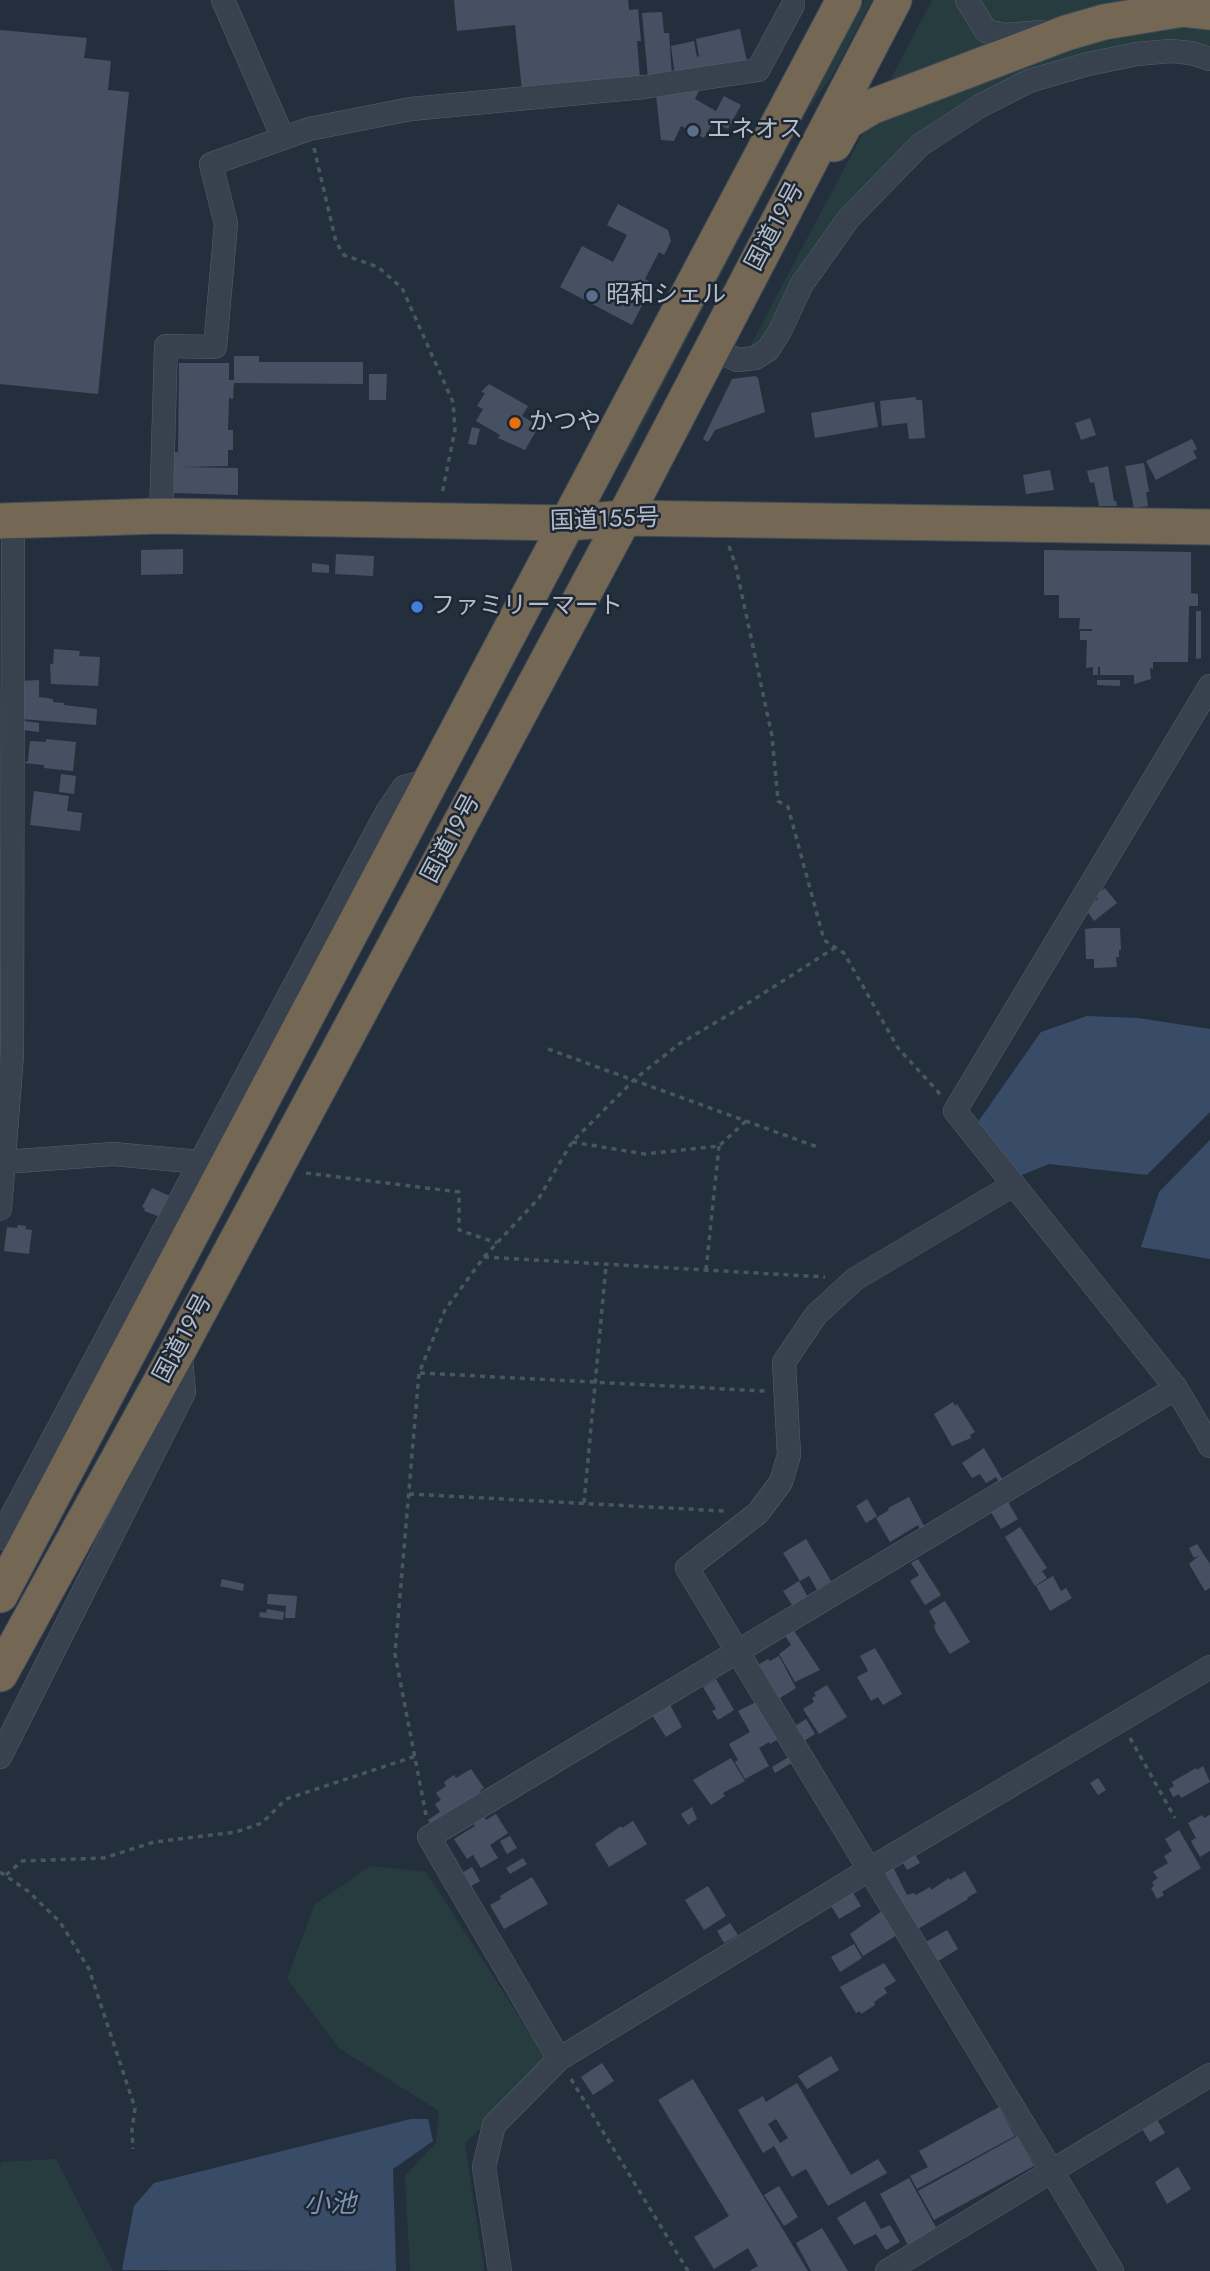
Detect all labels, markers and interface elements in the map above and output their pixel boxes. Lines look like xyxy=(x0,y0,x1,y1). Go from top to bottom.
place label: エネオス xyxy=(707,117,803,145)
marker: エネオス xyxy=(685,123,701,139)
street label: 国道19号 xyxy=(741,178,811,276)
place label: 昭和シェル xyxy=(606,282,726,310)
marker: 昭和シェル xyxy=(584,288,600,304)
place label: かつや xyxy=(529,409,601,437)
marker: かつや xyxy=(507,415,523,431)
street label: 国道155号 xyxy=(550,505,660,537)
place label: ファミリーマート xyxy=(431,593,623,621)
marker: ファミリーマート xyxy=(409,599,425,615)
street label: 国道19号 xyxy=(417,790,487,888)
street label: 国道19号 xyxy=(149,1290,219,1388)
water label: 小池 xyxy=(304,2190,356,2222)

